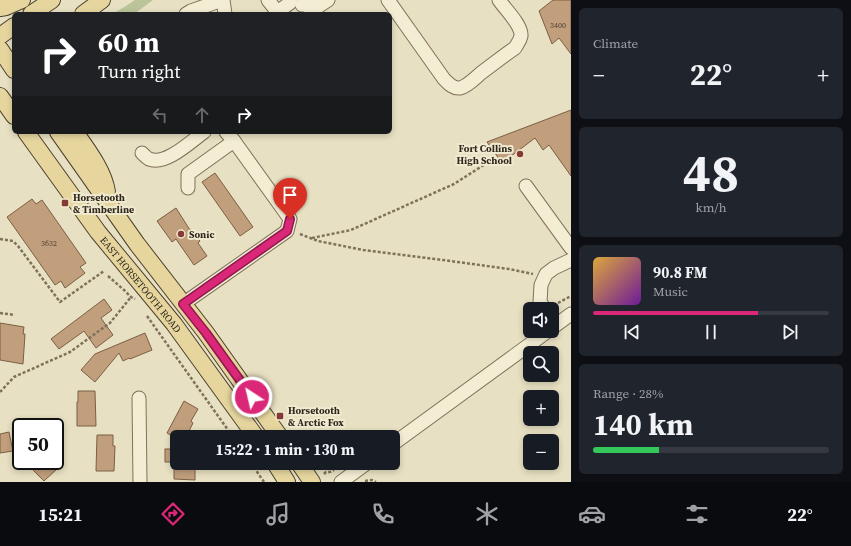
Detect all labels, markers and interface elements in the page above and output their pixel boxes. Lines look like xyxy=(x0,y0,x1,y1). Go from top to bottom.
house number: 3400 xyxy=(550,20,566,31)
text: 60 m xyxy=(98,23,160,61)
icon: right xyxy=(32,28,84,80)
text: Climate xyxy=(593,35,638,52)
text: 22° xyxy=(690,54,732,95)
text: Turn right xyxy=(98,59,180,84)
text: − xyxy=(593,60,605,90)
text: + xyxy=(817,60,829,90)
icon: left xyxy=(149,104,171,126)
icon: ahead xyxy=(191,104,213,126)
icon: right xyxy=(233,104,255,126)
text: 48 xyxy=(683,137,739,208)
place label: Fort Collins High School xyxy=(456,142,512,167)
marker: Fort Collins High School xyxy=(515,149,525,159)
pin xyxy=(273,178,307,219)
icon: arrive xyxy=(279,184,301,206)
place label: Horsetooth & Timberline xyxy=(73,191,134,216)
marker: Horsetooth & Timberline xyxy=(60,198,70,208)
text: km/h xyxy=(696,199,726,216)
place label: Sonic xyxy=(189,228,215,241)
marker: Sonic xyxy=(176,229,186,239)
street label: EAST HORSETOOTH ROAD xyxy=(98,233,185,335)
house number: 3632 xyxy=(41,238,57,249)
text: 90.8 FM xyxy=(653,262,707,283)
text: Music xyxy=(653,283,688,300)
map controls xyxy=(523,302,559,470)
button: sound xyxy=(523,302,559,338)
icon: previous xyxy=(621,321,643,343)
icon: pause xyxy=(700,321,722,343)
icon: next xyxy=(779,321,801,343)
button: search xyxy=(523,346,559,382)
position arrow xyxy=(231,376,273,418)
text: Range · 28% xyxy=(593,385,664,402)
button: + xyxy=(523,390,559,426)
place label: Horsetooth & Arctic Fox xyxy=(288,404,344,429)
text: 140 km xyxy=(593,404,693,445)
marker: Horsetooth & Arctic Fox xyxy=(275,411,285,421)
speed limit sign: 50 xyxy=(12,418,64,470)
button: − xyxy=(523,434,559,470)
text: 15:22 · 1 min · 130 m xyxy=(216,439,355,460)
icon: directions xyxy=(159,500,187,528)
icon: music xyxy=(264,500,292,528)
icon: phone xyxy=(369,500,397,528)
icon: climate xyxy=(473,500,501,528)
icon: car xyxy=(578,500,606,528)
icon: filters xyxy=(683,500,711,528)
text: 15:21 xyxy=(38,502,83,527)
text: 22° xyxy=(787,502,813,527)

